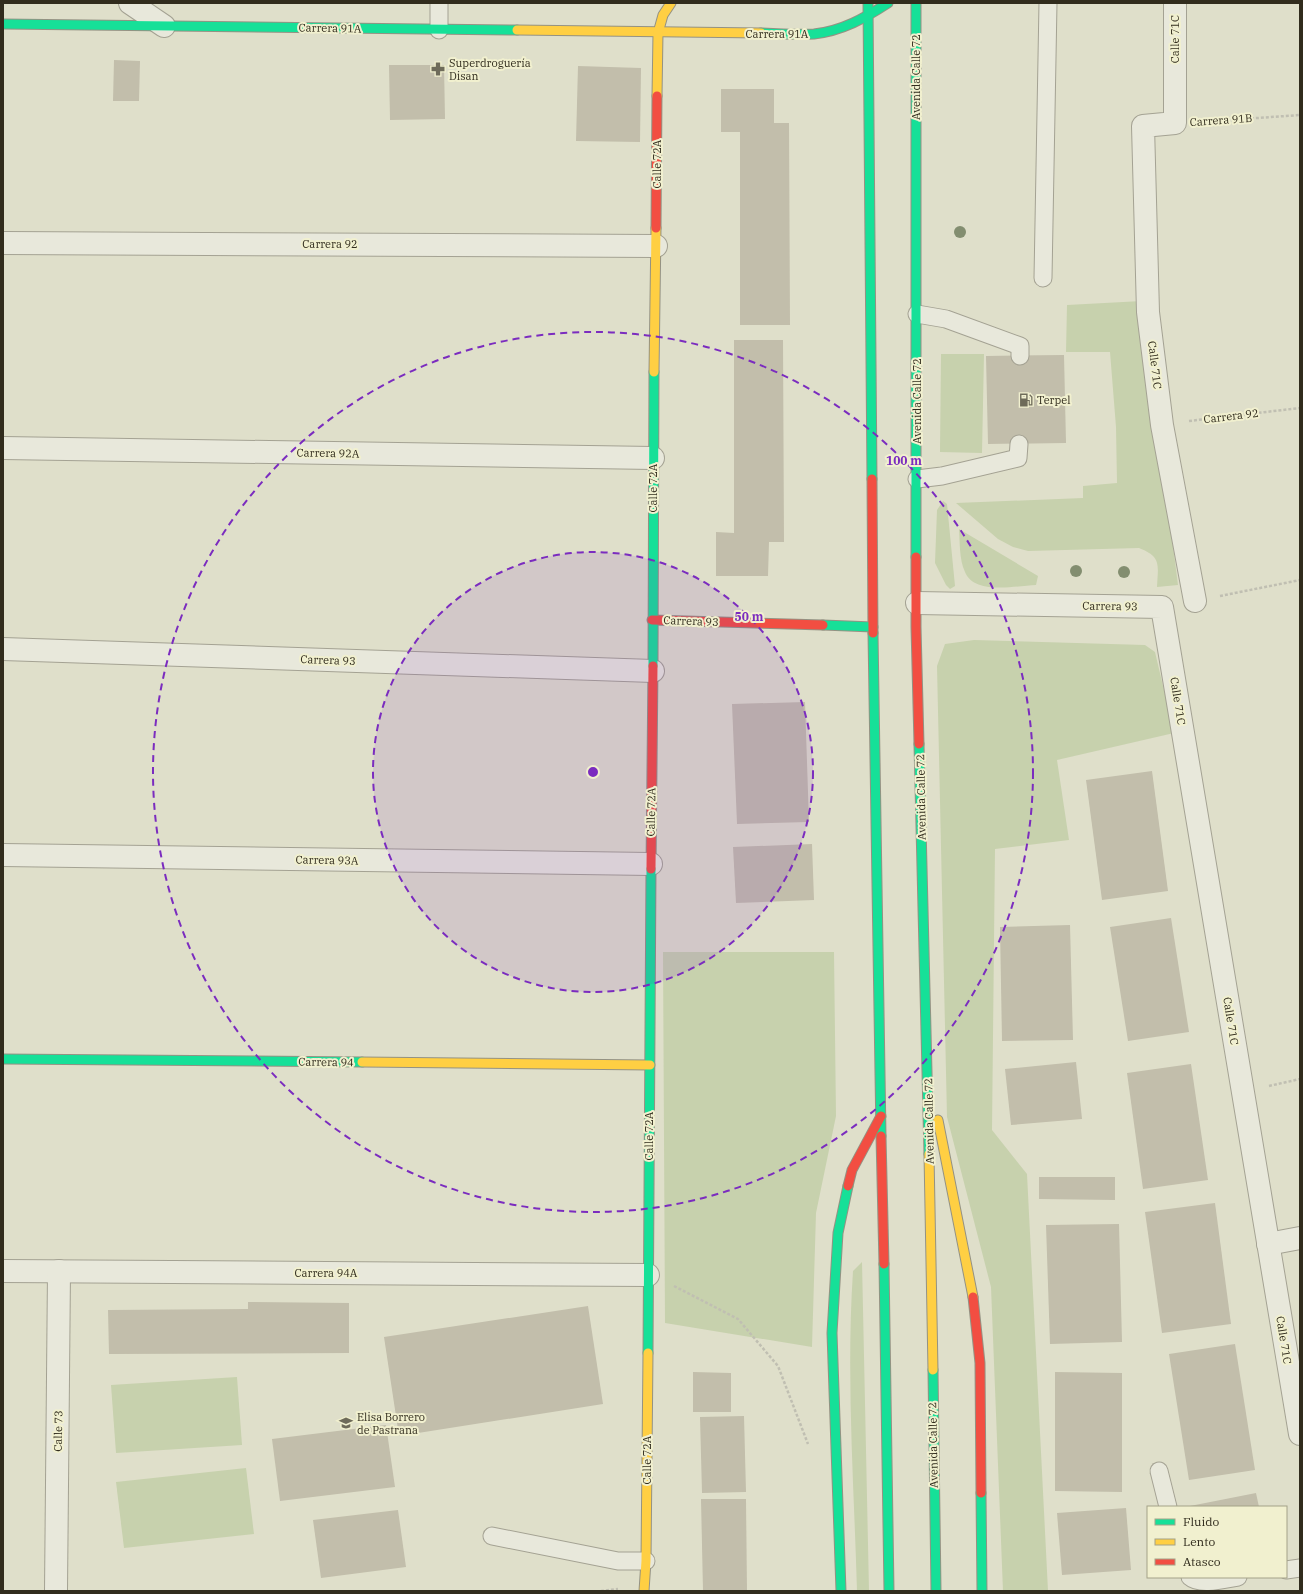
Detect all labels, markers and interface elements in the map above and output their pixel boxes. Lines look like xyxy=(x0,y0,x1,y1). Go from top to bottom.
street label: Calle 71C xyxy=(1168,15,1182,63)
street label: Carrera 91A xyxy=(298,20,362,36)
street label: Carrera 91A xyxy=(746,27,809,41)
street label: Avenida Calle 72 xyxy=(909,34,923,120)
place label: Superdroguería Disan xyxy=(449,56,531,83)
pharmacy icon: Superdroguería Disan xyxy=(430,61,446,77)
street label: Carrera 91B xyxy=(1189,111,1253,129)
street label: Calle 72A xyxy=(650,139,664,188)
street label: Carrera 92 xyxy=(302,237,358,251)
street label: Calle 71C xyxy=(1145,340,1165,390)
street label: Avenida Calle 72 xyxy=(910,358,924,444)
fuel station icon: Terpel xyxy=(1018,392,1034,408)
place label: Terpel xyxy=(1037,393,1071,407)
street label: Carrera 92 xyxy=(1203,406,1259,426)
street label: Carrera 92A xyxy=(296,445,360,461)
text: 100 m xyxy=(886,453,922,468)
street label: Calle 72A xyxy=(646,463,660,512)
street label: Carrera 93 xyxy=(1082,599,1138,613)
text: 50 m xyxy=(735,609,764,624)
street label: Carrera 93 xyxy=(663,613,719,629)
street label: Carrera 93 xyxy=(300,652,356,668)
street label: Calle 71C xyxy=(1167,676,1189,726)
street label: Avenida Calle 72 xyxy=(913,754,929,840)
centre of rings xyxy=(586,765,600,779)
street label: Calle 72A xyxy=(644,787,658,837)
street label: Carrera 93A xyxy=(295,852,359,868)
street label: Calle 71C xyxy=(1220,996,1242,1046)
street label: Carrera 94 xyxy=(298,1055,354,1069)
street label: Avenida Calle 72 xyxy=(921,1078,937,1164)
street label: Calle 72A xyxy=(642,1111,656,1160)
street label: Carrera 94A xyxy=(295,1266,358,1280)
street label: Calle 71C xyxy=(1273,1315,1295,1365)
street label: Avenida Calle 72 xyxy=(925,1402,941,1488)
street label: Calle 73 xyxy=(51,1410,65,1452)
place label: Elisa Borrero de Pastrana xyxy=(357,1410,425,1437)
school or university icon: Elisa Borrero de Pastrana xyxy=(338,1415,354,1431)
street label: Calle 72A xyxy=(640,1435,654,1484)
legend xyxy=(1147,1506,1287,1578)
text: Fluido xyxy=(1183,1514,1220,1529)
text: Lento xyxy=(1183,1534,1215,1549)
text: Atasco xyxy=(1183,1554,1221,1569)

